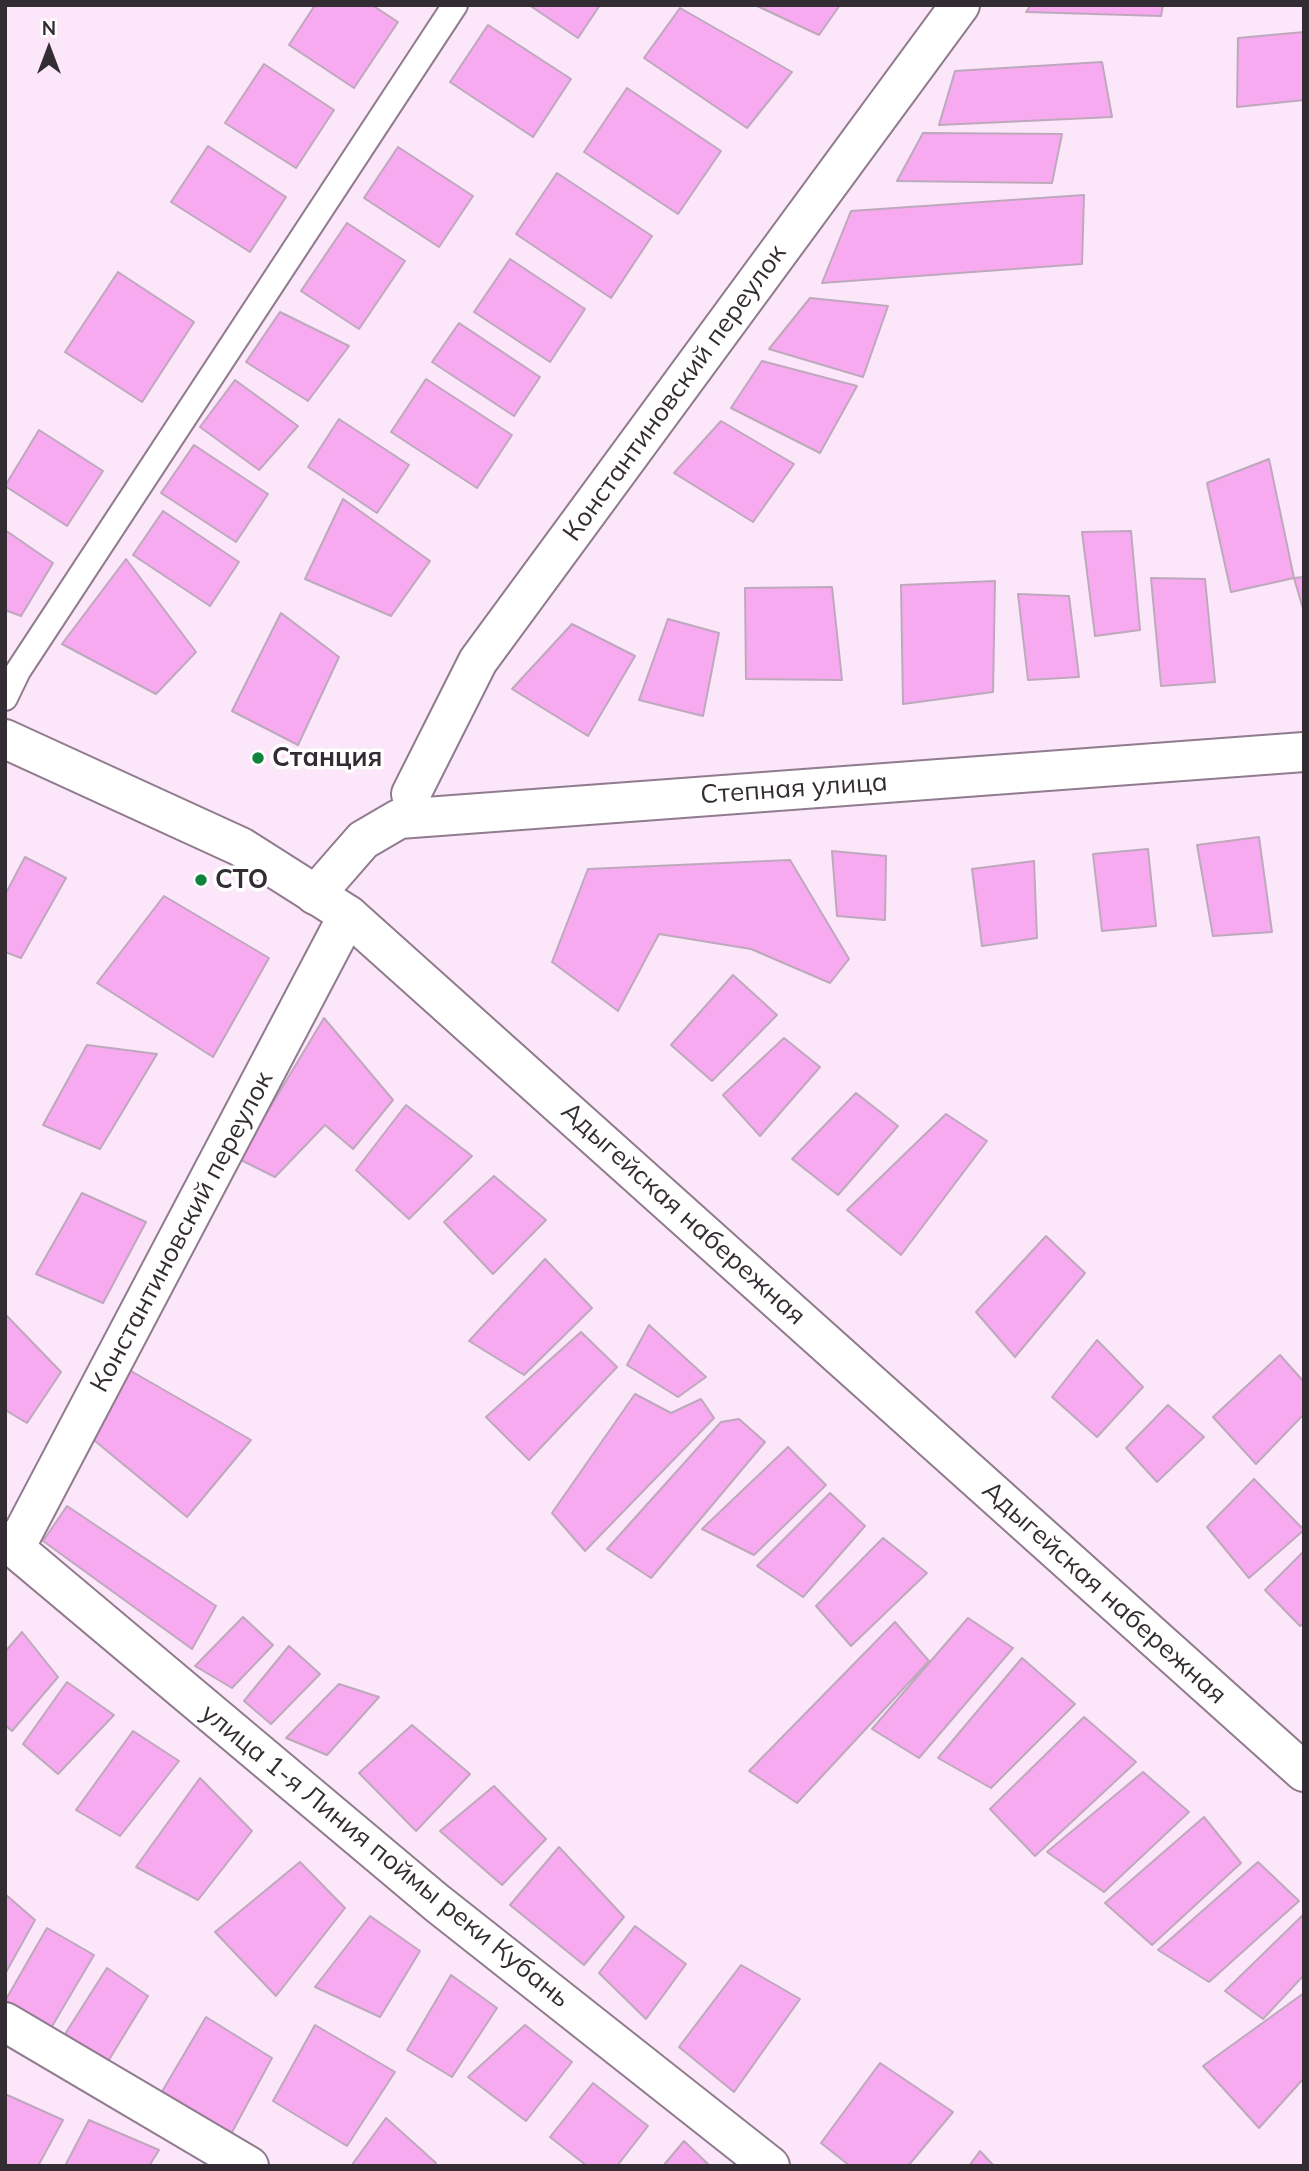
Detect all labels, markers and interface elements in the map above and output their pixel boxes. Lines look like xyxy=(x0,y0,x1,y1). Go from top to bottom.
north arrow xyxy=(14,14,84,84)
text: N xyxy=(42,16,56,40)
street label: Константиновский переулок xyxy=(557,239,793,547)
place label: Станция xyxy=(272,742,382,774)
marker: Станция xyxy=(250,750,266,766)
street label: Степная улица xyxy=(699,767,889,811)
place label: СТО xyxy=(215,864,268,896)
marker: СТО xyxy=(193,872,209,888)
street label: Константиновский переулок xyxy=(84,1066,280,1398)
street label: Адыгейская набережная xyxy=(555,1096,811,1332)
street label: Адыгейская набережная xyxy=(976,1475,1232,1711)
street label: улица 1-я Линия поймы реки Кубань xyxy=(194,1697,576,2015)

